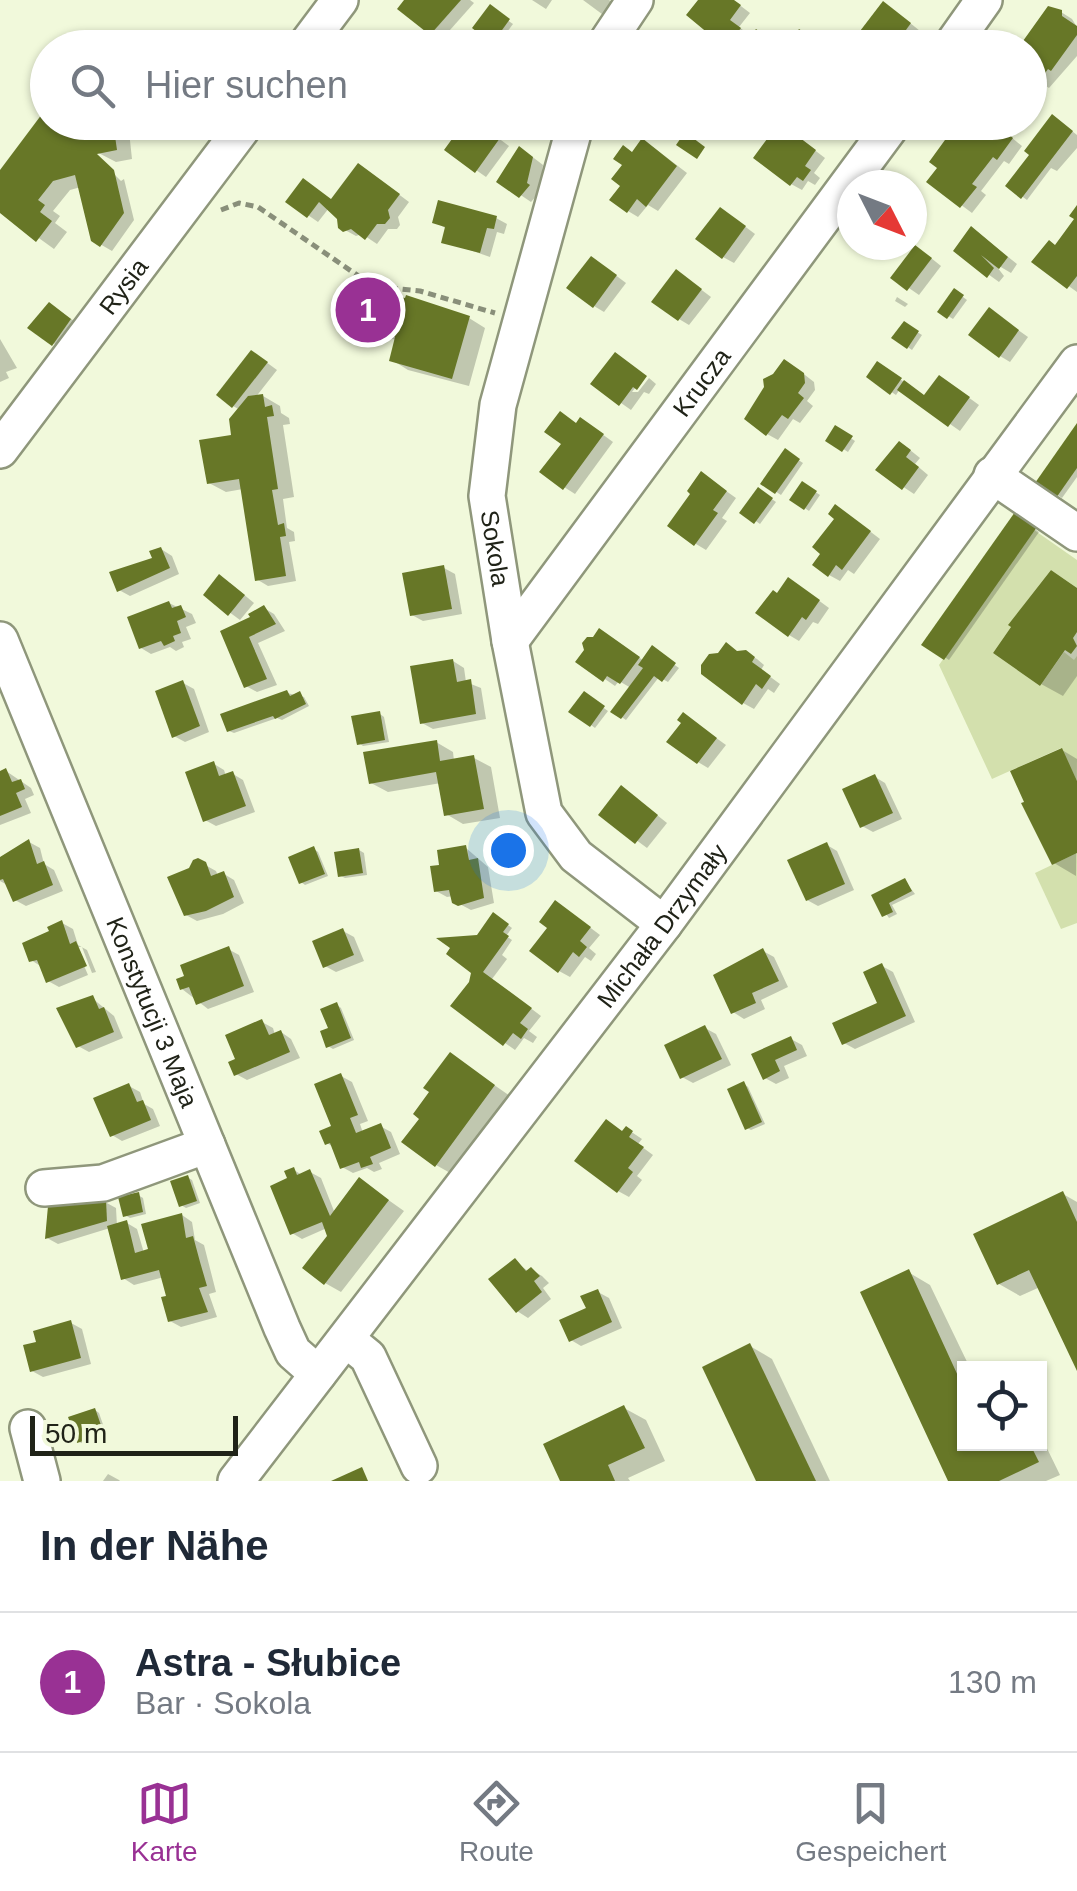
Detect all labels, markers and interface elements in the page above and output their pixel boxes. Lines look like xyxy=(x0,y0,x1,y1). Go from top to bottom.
search box xyxy=(30,30,1047,140)
icon: search xyxy=(65,58,120,113)
text: Hier suchen xyxy=(145,64,348,106)
north arrow xyxy=(837,170,927,260)
street label: Rysia xyxy=(93,253,153,320)
pin: 1 xyxy=(336,272,400,348)
street label: Krucza xyxy=(667,342,736,422)
street label: Sokola xyxy=(475,508,515,588)
your location xyxy=(483,825,534,876)
street label: Michała Drzymały xyxy=(591,838,733,1013)
street label: Konstytucji 3 Maja xyxy=(101,913,204,1111)
map controls xyxy=(957,1361,1047,1451)
button: locate xyxy=(957,1361,1047,1451)
scale bar xyxy=(30,1411,238,1456)
text: 50 m xyxy=(45,1418,107,1449)
text: In der Nähe xyxy=(40,1522,269,1569)
text: Astra - Słubice xyxy=(135,1642,401,1684)
text: 1 xyxy=(64,1664,81,1700)
text: 130 m xyxy=(948,1664,1037,1700)
text: Bar · Sokola xyxy=(135,1685,311,1721)
tab: Karte xyxy=(131,1776,198,1868)
tab: Route xyxy=(459,1776,534,1868)
tab: Gespeichert xyxy=(795,1776,946,1868)

